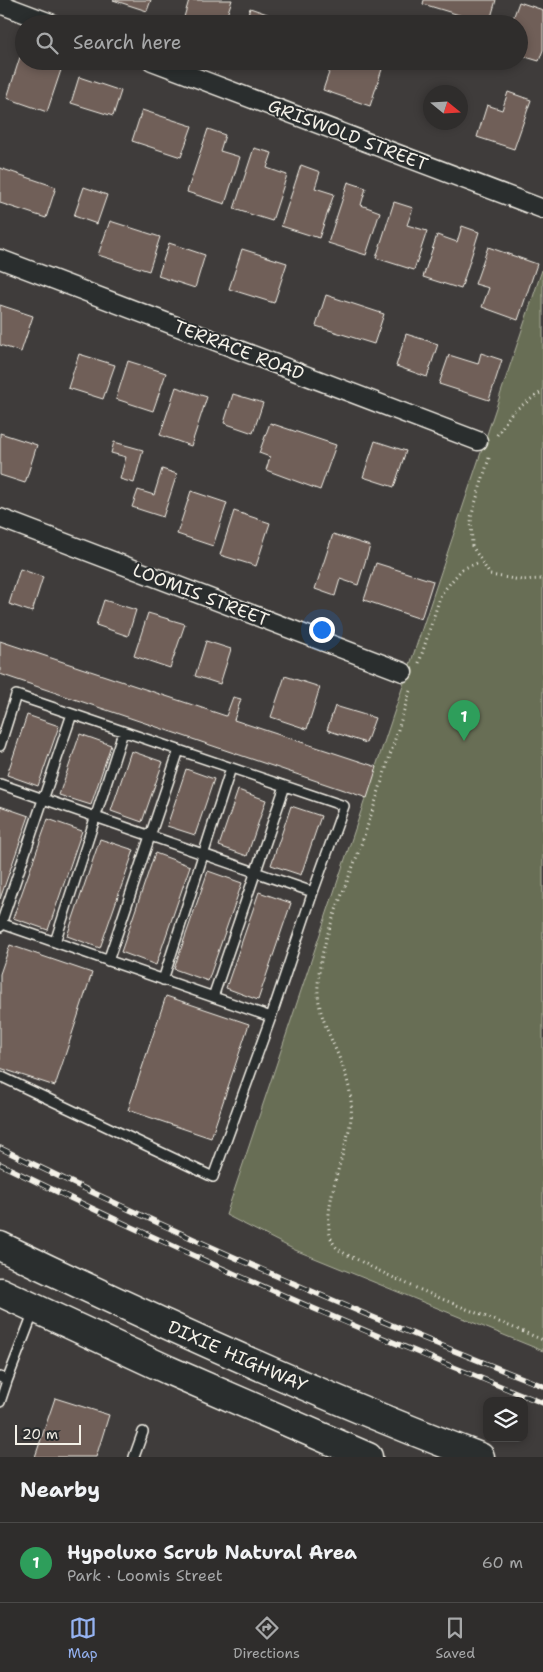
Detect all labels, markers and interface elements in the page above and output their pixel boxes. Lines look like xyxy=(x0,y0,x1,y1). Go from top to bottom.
search box xyxy=(15,15,528,70)
icon: search xyxy=(33,29,61,57)
text: Search here xyxy=(73,30,182,55)
north arrow xyxy=(423,85,468,130)
street label: GRISWOLD STREET xyxy=(265,93,431,177)
street label: TERRACE ROAD xyxy=(170,314,308,386)
street label: LOOMIS STREET xyxy=(129,558,273,632)
your location xyxy=(309,617,335,643)
pin: 1 xyxy=(448,700,480,741)
street label: DIXIE HIGHWAY xyxy=(164,1315,311,1398)
map controls xyxy=(483,1397,528,1442)
button: layers xyxy=(483,1397,528,1442)
scale bar xyxy=(15,1422,81,1445)
text: 20 m xyxy=(22,1425,58,1443)
text: Nearby xyxy=(20,1476,100,1504)
text: Hypoluxo Scrub Natural Area xyxy=(67,1540,357,1565)
text: 1 xyxy=(32,1552,40,1573)
text: 60 m xyxy=(482,1552,523,1573)
text: Park · Loomis Street xyxy=(67,1565,223,1586)
tab: Map xyxy=(68,1614,98,1662)
tab: Directions xyxy=(233,1614,300,1662)
tab: Saved xyxy=(436,1614,475,1662)

